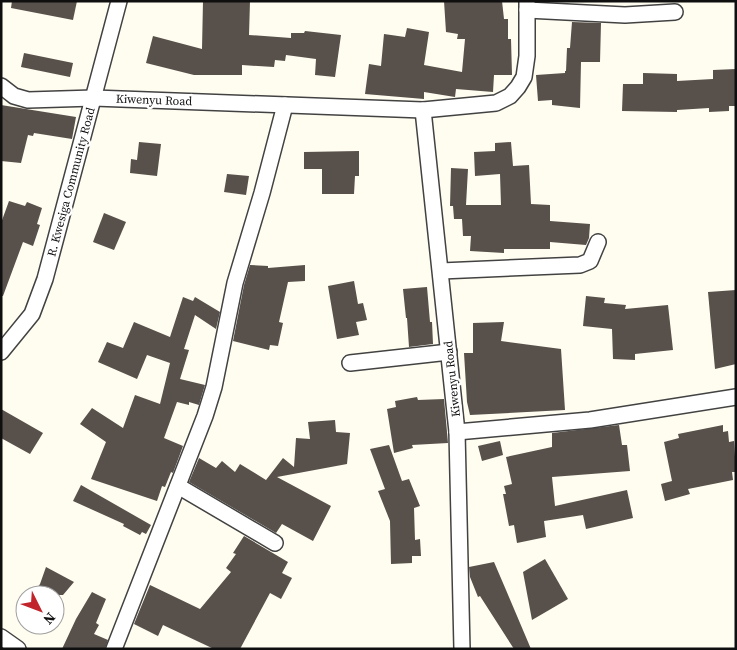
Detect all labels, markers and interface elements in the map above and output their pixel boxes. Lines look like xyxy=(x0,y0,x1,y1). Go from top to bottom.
street label: Kiwenyu Road xyxy=(115,91,193,109)
street label: R. Kwesiga Community Road xyxy=(43,105,99,258)
street label: Kiwenyu Road xyxy=(440,340,464,418)
north arrow xyxy=(15,585,65,635)
text: N xyxy=(39,608,61,629)

